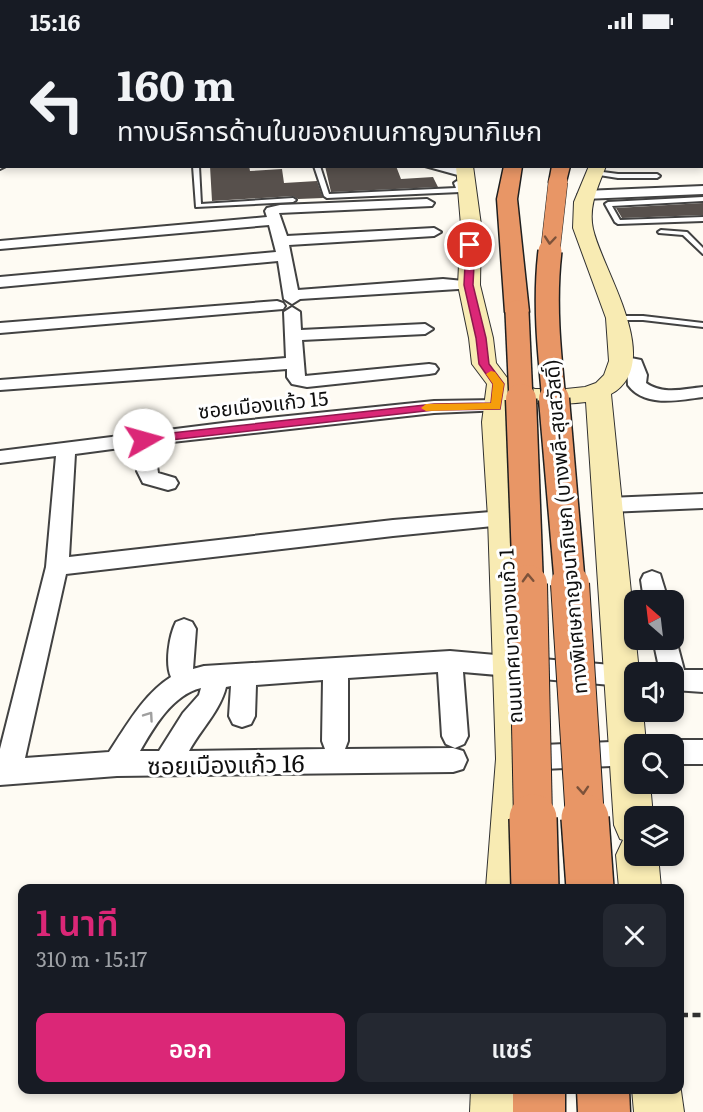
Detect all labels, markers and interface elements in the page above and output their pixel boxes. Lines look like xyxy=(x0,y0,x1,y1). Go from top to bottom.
text: 15:16 xyxy=(30,5,80,38)
text: 160 m xyxy=(117,52,235,114)
icon: left xyxy=(18,66,96,144)
text: ทางบริการด้านในของถนนกาญจนาภิเษก xyxy=(117,109,542,149)
pin xyxy=(444,219,495,270)
icon: arrive xyxy=(453,228,486,261)
one-way arrow xyxy=(544,235,557,244)
street label: ทางพิเศษกาญจนาภิเษก (บางพลี-สุขสวัสดิ์) xyxy=(534,358,594,696)
street label: ซอยเมืองแก้ว 15 xyxy=(197,381,329,425)
position arrow xyxy=(112,408,176,472)
street label: ถนนเทศบาลบางแก้ว 1 xyxy=(489,548,529,724)
one-way arrow xyxy=(522,573,534,582)
north arrow xyxy=(624,590,684,650)
map controls xyxy=(624,590,684,866)
button: sound xyxy=(624,662,684,722)
one-way arrow xyxy=(142,711,153,722)
button: search xyxy=(624,734,684,794)
street label: ซอยเมืองแก้ว 16 xyxy=(147,744,305,782)
one-way arrow xyxy=(577,786,590,795)
button: layers xyxy=(624,806,684,866)
text: 1 นาที xyxy=(36,894,119,947)
button: close xyxy=(603,904,666,967)
text: 310 m · 15:17 xyxy=(36,943,147,973)
button: ออก xyxy=(36,1013,345,1082)
button: แชร์ xyxy=(357,1013,666,1082)

